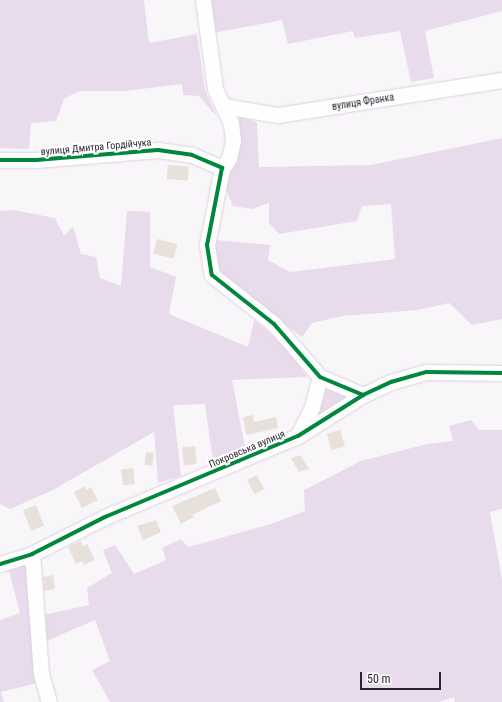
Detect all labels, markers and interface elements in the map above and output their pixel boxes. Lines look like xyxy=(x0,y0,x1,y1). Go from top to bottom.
street label: вулиця Франка xyxy=(331,91,395,113)
street label: вулиця Дмитра Гордійчука xyxy=(40,136,152,158)
street label: Покровська вулиця xyxy=(207,428,287,470)
scale bar xyxy=(362,664,443,690)
text: 50 m xyxy=(367,672,391,686)

